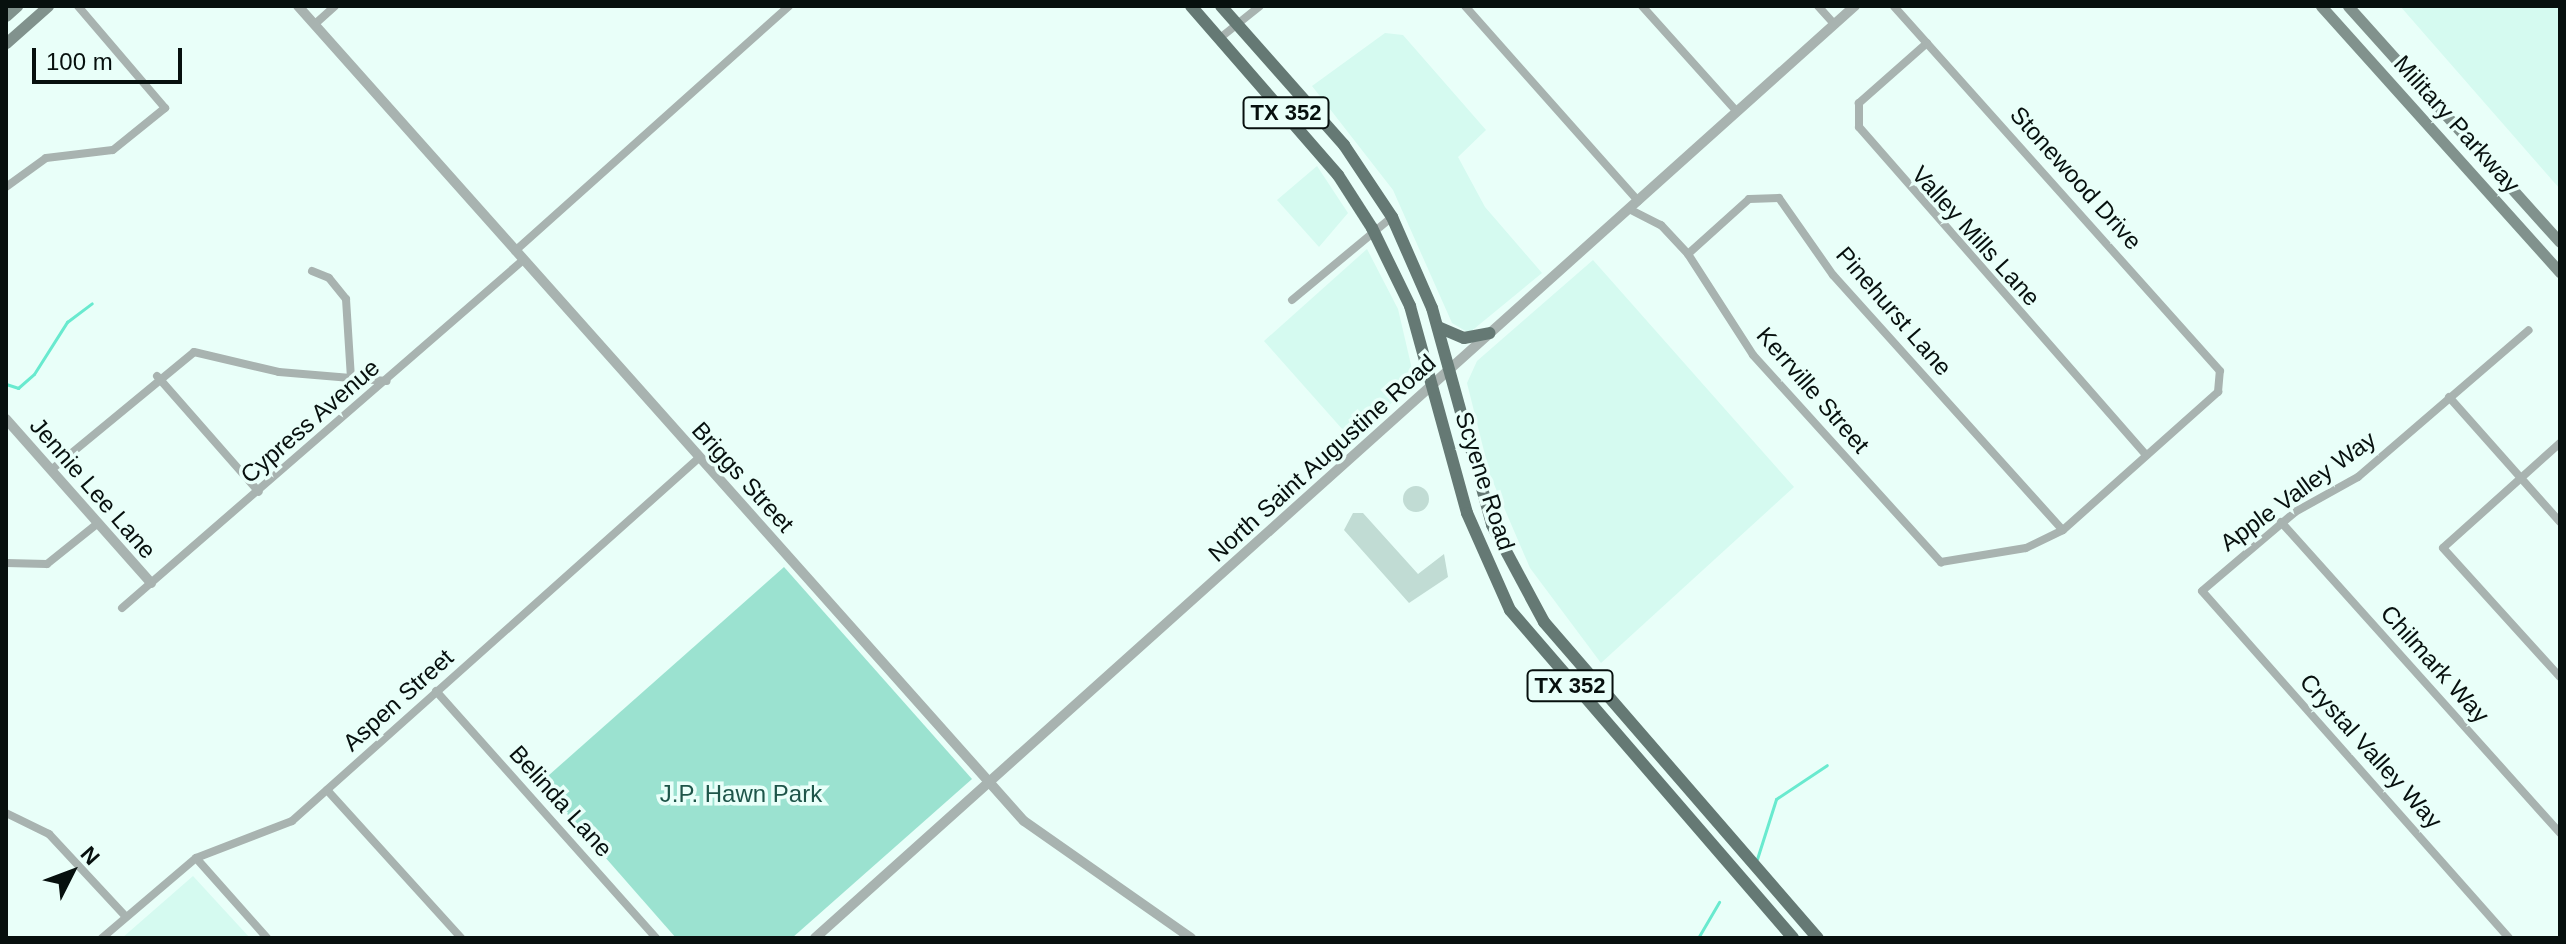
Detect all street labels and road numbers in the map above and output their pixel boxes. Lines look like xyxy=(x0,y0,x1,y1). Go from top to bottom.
street label: Military Parkway xyxy=(2388,49,2526,199)
road number: TX 352 xyxy=(1242,95,1330,131)
street label: Stonewood Drive xyxy=(2004,100,2148,256)
street label: Valley Mills Lane xyxy=(1906,160,2046,312)
street label: Pinehurst Lane xyxy=(1830,241,1958,381)
street label: Kerrville Street xyxy=(1751,321,1875,459)
street label: North Saint Augustine Road xyxy=(1202,348,1442,568)
street label: Cypress Avenue xyxy=(234,353,386,489)
street label: Scyene Road xyxy=(1449,408,1521,554)
street label: Jennie Lee Lane xyxy=(24,412,162,564)
street label: Briggs Street xyxy=(686,416,800,538)
street label: Apple Valley Way xyxy=(2215,425,2381,557)
street label: Chilmark Way xyxy=(2375,599,2495,729)
street label: Aspen Street xyxy=(337,643,459,757)
road number: TX 352 xyxy=(1526,668,1614,704)
street label: Crystal Valley Way xyxy=(2294,668,2448,834)
street label: Belinda Lane xyxy=(503,739,619,863)

